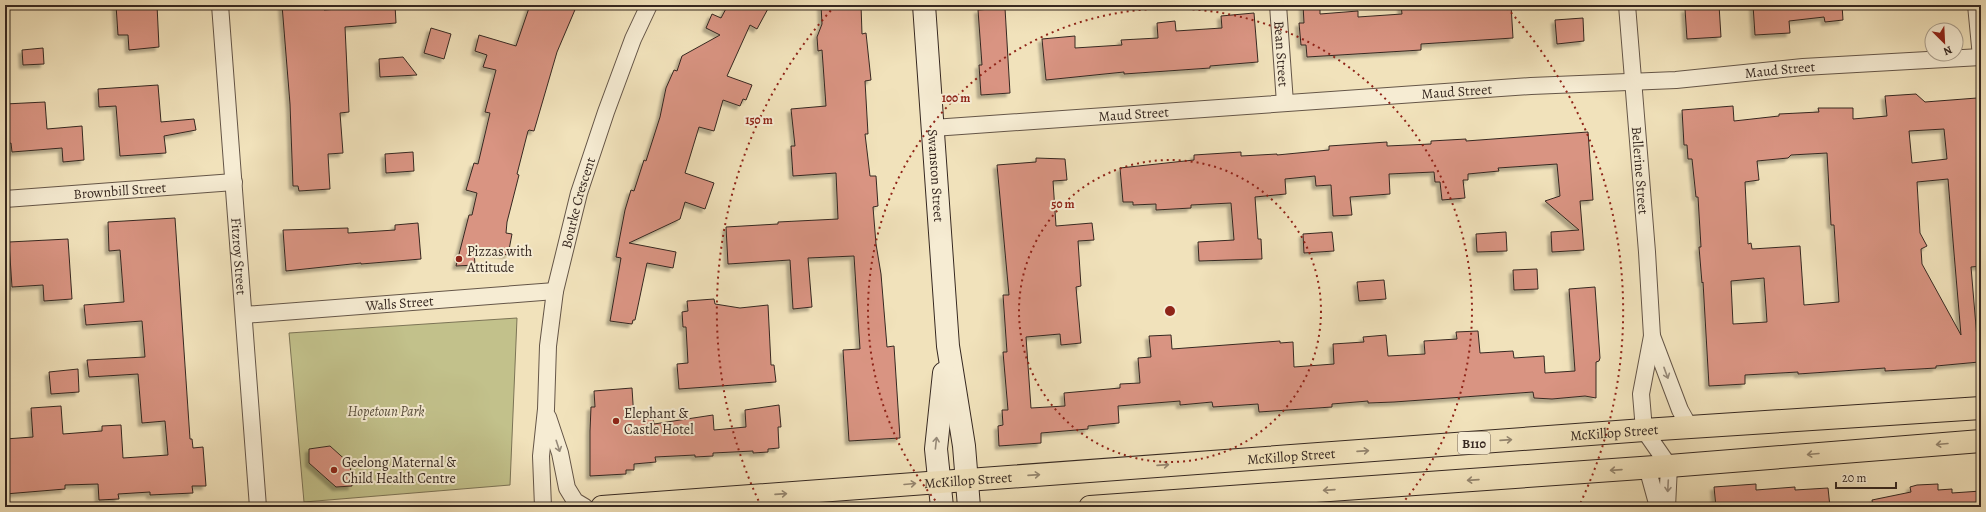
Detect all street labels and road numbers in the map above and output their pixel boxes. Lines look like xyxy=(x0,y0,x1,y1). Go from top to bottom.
street label: Bean Street xyxy=(1269,20,1293,88)
street label: Maud Street xyxy=(1744,57,1816,83)
street label: Maud Street xyxy=(1421,80,1493,104)
street label: Maud Street xyxy=(1098,102,1170,126)
street label: Bellerine Street xyxy=(1627,126,1653,216)
street label: Swanston Street xyxy=(923,128,948,223)
street label: Bourke Crescent xyxy=(557,154,600,250)
street label: Brownbill Street xyxy=(73,178,167,204)
street label: Fitzroy Street xyxy=(226,217,251,296)
street label: Walls Street xyxy=(364,291,435,316)
street label: McKillop Street xyxy=(1570,420,1659,445)
road number: B110 xyxy=(1458,432,1490,454)
street label: McKillop Street xyxy=(1246,444,1336,469)
street label: McKillop Street xyxy=(923,468,1013,493)

